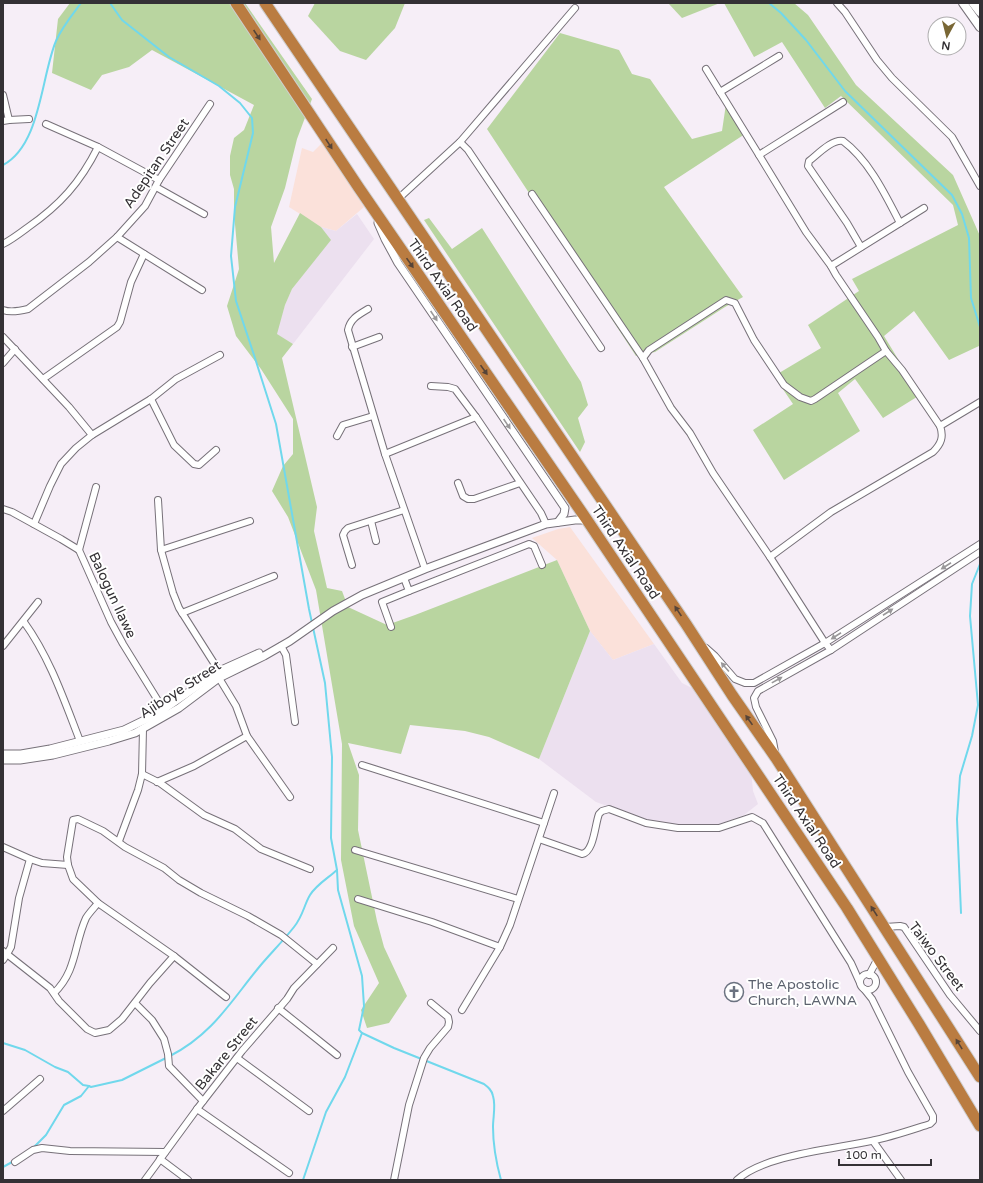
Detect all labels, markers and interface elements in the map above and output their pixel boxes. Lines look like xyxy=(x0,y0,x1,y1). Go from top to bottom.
north arrow xyxy=(927,16,967,56)
one-way arrow xyxy=(254,30,261,41)
text: N xyxy=(941,38,951,52)
street label: Adepitan Street xyxy=(120,115,193,211)
one-way arrow xyxy=(325,139,333,149)
street label: Third Axial Road xyxy=(404,235,481,335)
one-way arrow xyxy=(406,258,414,268)
one-way arrow xyxy=(430,311,438,322)
one-way arrow xyxy=(480,365,488,375)
one-way arrow xyxy=(503,419,511,429)
street label: Third Axial Road xyxy=(588,502,663,603)
street label: Balogun Ilawe xyxy=(85,549,140,641)
one-way arrow xyxy=(940,562,952,569)
one-way arrow xyxy=(674,606,682,616)
one-way arrow xyxy=(883,608,894,616)
one-way arrow xyxy=(831,632,841,640)
street label: Ajiboye Street xyxy=(136,656,225,722)
one-way arrow xyxy=(720,662,729,673)
one-way arrow xyxy=(771,676,783,683)
one-way arrow xyxy=(745,714,753,725)
street label: Third Axial Road xyxy=(769,771,844,872)
one-way arrow xyxy=(870,905,878,916)
street label: Taiwo Street xyxy=(905,918,968,995)
place label: The Apostolic Church, LAWNA xyxy=(748,976,857,1009)
church icon: The Apostolic Church, LAWNA xyxy=(723,981,745,1003)
street label: Bakare Street xyxy=(192,1013,262,1094)
one-way arrow xyxy=(955,1039,963,1049)
scale bar xyxy=(839,1141,931,1167)
text: 100 m xyxy=(845,1148,882,1162)

